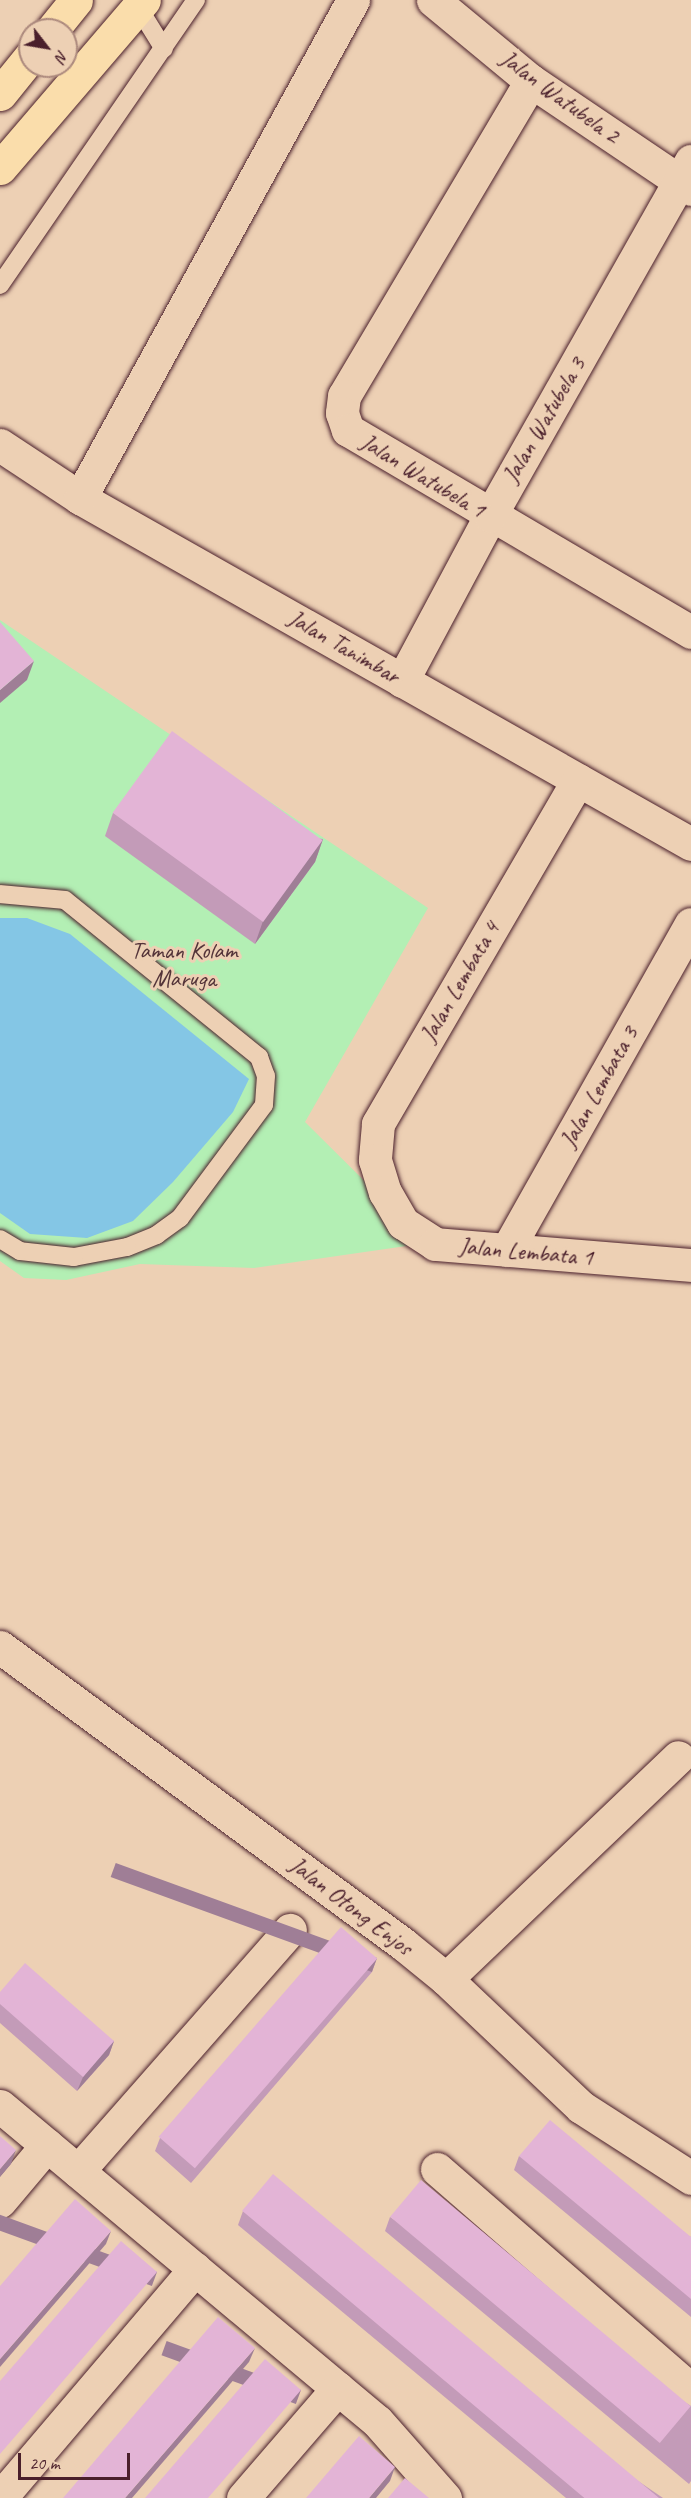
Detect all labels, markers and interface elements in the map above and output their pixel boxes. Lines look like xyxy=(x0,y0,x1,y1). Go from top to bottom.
north arrow xyxy=(18,18,78,78)
street label: Jalan Watubela 2 xyxy=(494,44,626,150)
text: N xyxy=(51,47,73,66)
street label: Jalan Watubela 3 xyxy=(496,351,592,489)
street label: Jalan Watubela 1 xyxy=(355,427,491,525)
street label: Jalan Tanimbar xyxy=(282,603,406,691)
street label: Jalan Lembata 4 xyxy=(414,917,506,1047)
park label: Taman Kolam Maruga xyxy=(131,937,237,993)
street label: Jalan Lembata 3 xyxy=(554,1022,644,1152)
street label: Jalan Lembata 1 xyxy=(458,1232,594,1272)
street label: Jalan Otong Enjos xyxy=(284,1850,418,1962)
scale bar xyxy=(21,2441,134,2479)
text: 20 m xyxy=(29,2452,60,2474)

